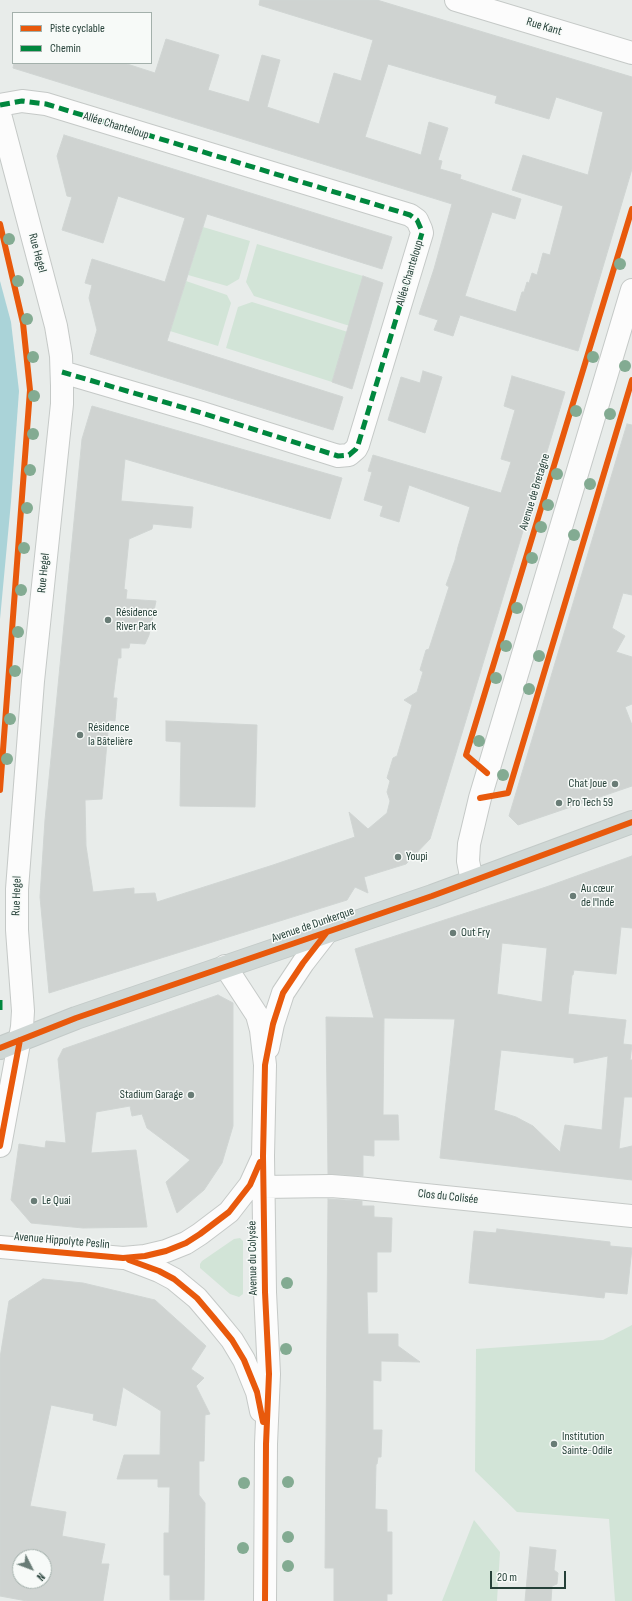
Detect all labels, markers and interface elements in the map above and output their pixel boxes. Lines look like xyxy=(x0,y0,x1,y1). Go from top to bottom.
legend xyxy=(12,12,152,64)
street label: Rue Kant xyxy=(525,15,563,39)
text: Piste cyclable xyxy=(50,21,105,36)
text: Chemin xyxy=(50,41,81,56)
street label: Allée Chanteloup xyxy=(82,109,150,143)
street label: Rue Hegel xyxy=(25,232,49,274)
street label: Allée Chanteloup xyxy=(393,239,427,307)
street label: Avenue de Bretagne xyxy=(517,452,553,532)
street label: Rue Hegel xyxy=(35,552,53,594)
place label: Résidence River Park xyxy=(116,606,157,634)
marker: Résidence River Park xyxy=(103,615,113,625)
place label: Résidence la Bâtelière xyxy=(88,721,133,749)
marker: Résidence la Bâtelière xyxy=(75,730,85,740)
place label: Chat Joue xyxy=(569,777,607,791)
marker: Chat Joue xyxy=(610,779,620,789)
place label: Pro Tech 59 xyxy=(567,796,613,810)
marker: Pro Tech 59 xyxy=(554,798,564,808)
place label: Youpi xyxy=(406,850,428,864)
marker: Youpi xyxy=(393,852,403,862)
street label: Rue Hegel xyxy=(9,876,25,916)
place label: Au cœur de l'Inde xyxy=(581,882,614,910)
marker: Au cœur de l'Inde xyxy=(568,891,578,901)
street label: Avenue de Dunkerque xyxy=(270,904,356,946)
place label: Out Fry xyxy=(461,926,490,940)
marker: Out Fry xyxy=(448,928,458,938)
place label: Stadium Garage xyxy=(120,1088,183,1102)
marker: Stadium Garage xyxy=(186,1090,196,1100)
street label: Clos du Colisée xyxy=(417,1187,479,1207)
place label: Le Quai xyxy=(42,1194,71,1208)
marker: Le Quai xyxy=(29,1196,39,1206)
street label: Avenue du Colysée xyxy=(245,1221,261,1295)
street label: Avenue Hippolyte Peslin xyxy=(14,1230,110,1252)
place label: Institution Sainte-Odile xyxy=(562,1430,612,1458)
marker: Institution Sainte-Odile xyxy=(549,1439,559,1449)
north arrow xyxy=(12,1549,52,1589)
scale bar xyxy=(492,1563,568,1589)
text: N xyxy=(34,1570,47,1583)
text: 20 m xyxy=(497,1570,517,1585)

